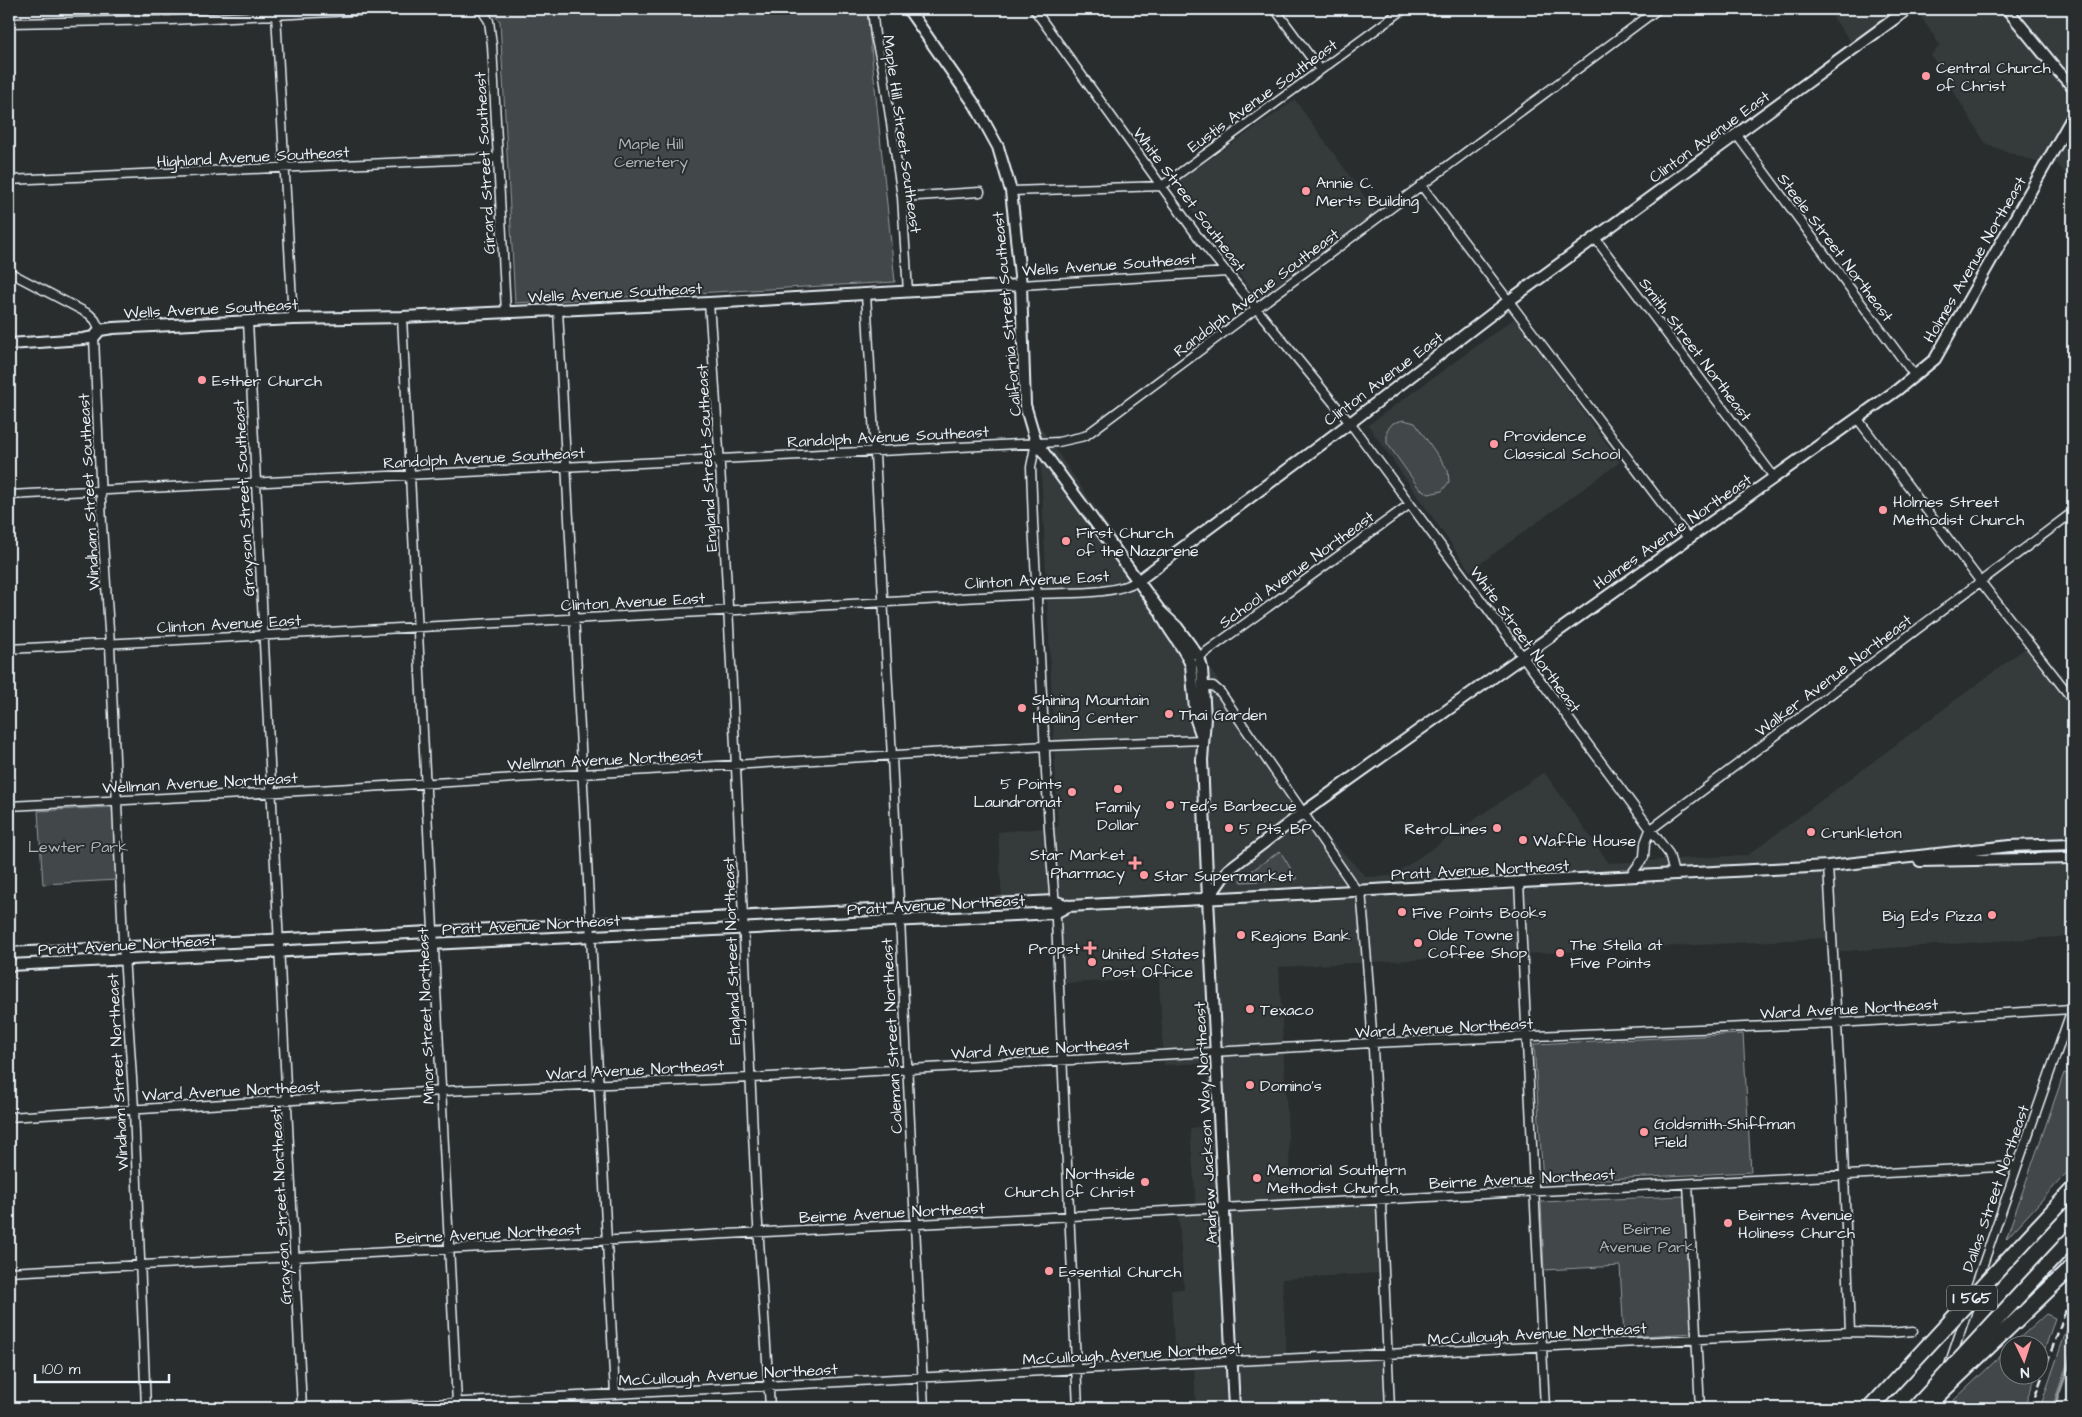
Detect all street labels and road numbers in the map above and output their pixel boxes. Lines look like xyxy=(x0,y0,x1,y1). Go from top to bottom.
street label: Maple Hill Street Southeast xyxy=(877,33,927,235)
street label: Eustis Avenue Southeast xyxy=(1183,34,1342,158)
street label: Girard Street Southeast xyxy=(469,71,501,255)
street label: Clinton Avenue East xyxy=(1645,85,1775,188)
street label: White Street Southeast xyxy=(1128,123,1251,277)
street label: Highland Avenue Southeast xyxy=(156,141,351,174)
street label: Steele Street Northeast xyxy=(1772,169,1899,327)
street label: Holmes Avenue Northeast xyxy=(1918,172,2032,347)
street label: California Street Southeast xyxy=(987,210,1027,417)
street label: Randolph Avenue Southeast xyxy=(1169,223,1344,362)
street label: Wells Avenue Southeast xyxy=(1021,248,1197,282)
street label: Smith Street Northeast xyxy=(1634,273,1757,427)
street label: Wells Avenue Southeast xyxy=(527,277,703,309)
street label: Wells Avenue Southeast xyxy=(123,293,299,325)
street label: Clinton Avenue East xyxy=(1319,326,1448,431)
street label: England Street Southeast xyxy=(691,363,724,552)
street label: Windham Street Southeast xyxy=(73,392,105,591)
street label: Grayson Street Southeast xyxy=(228,398,261,597)
street label: Randolph Avenue Southeast xyxy=(787,421,990,453)
street label: Randolph Avenue Southeast xyxy=(383,442,586,474)
street label: Holmes Avenue Northeast xyxy=(1589,468,1757,595)
street label: School Avenue Northeast xyxy=(1214,506,1379,634)
street label: White Street Northeast xyxy=(1464,562,1586,718)
street label: Clinton Avenue East xyxy=(964,565,1110,595)
street label: Clinton Avenue East xyxy=(560,587,706,617)
street label: Clinton Avenue East xyxy=(156,609,302,639)
street label: Walker Avenue Northeast xyxy=(1751,609,1917,742)
street label: Wellman Avenue Northeast xyxy=(507,744,704,776)
street label: Wellman Avenue Northeast xyxy=(102,767,299,799)
street label: Pratt Avenue Northeast xyxy=(1390,854,1570,886)
street label: England Street Northeast xyxy=(718,856,747,1045)
street label: Pratt Avenue Northeast xyxy=(846,889,1026,921)
street label: Pratt Avenue Northeast xyxy=(441,909,621,941)
street label: Minor Street Northeast xyxy=(412,927,440,1105)
street label: Pratt Avenue Northeast xyxy=(37,929,217,961)
street label: Coleman Street Northeast xyxy=(876,937,908,1134)
street label: Windham Street Northeast xyxy=(102,972,134,1171)
street label: Ward Avenue Northeast xyxy=(1759,993,1939,1025)
street label: Andrew Jackson Way Northeast xyxy=(1189,1000,1224,1245)
street label: Ward Avenue Northeast xyxy=(1354,1012,1534,1044)
street label: Ward Avenue Northeast xyxy=(950,1033,1130,1065)
street label: Ward Avenue Northeast xyxy=(545,1054,725,1086)
street label: Ward Avenue Northeast xyxy=(141,1075,321,1107)
street label: Dallas Street Northeast xyxy=(1957,1101,2035,1275)
street label: Grayson Street Northeast xyxy=(265,1106,298,1305)
street label: Beirne Avenue Northeast xyxy=(1428,1163,1616,1195)
street label: Beirne Avenue Northeast xyxy=(798,1197,986,1229)
street label: Beirne Avenue Northeast xyxy=(394,1218,582,1250)
road number: I 565 xyxy=(1947,1286,1997,1310)
street label: McCullough Avenue Northeast xyxy=(1427,1317,1648,1352)
street label: McCullough Avenue Northeast xyxy=(1022,1337,1243,1372)
street label: McCullough Avenue Northeast xyxy=(618,1358,839,1393)

